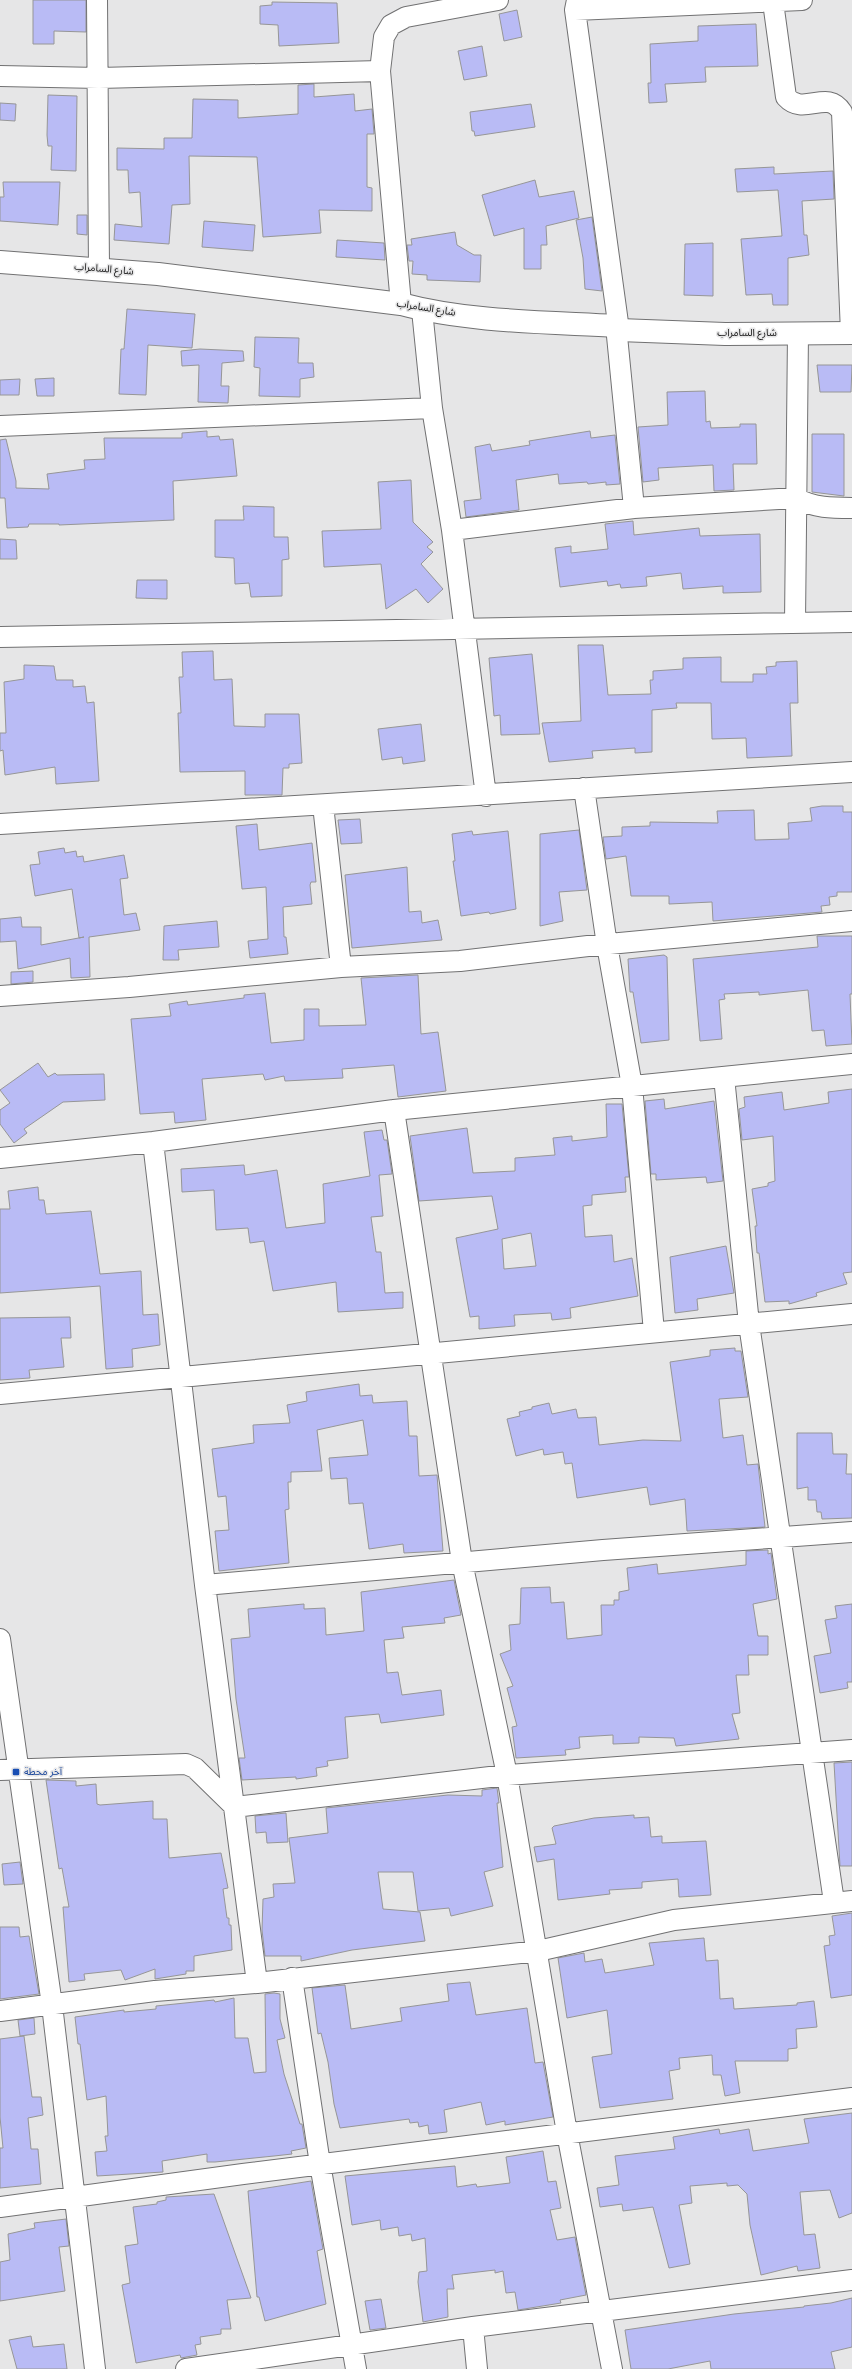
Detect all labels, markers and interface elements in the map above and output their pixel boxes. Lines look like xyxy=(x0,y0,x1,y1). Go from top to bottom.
street label: شارع السامراب xyxy=(74,260,134,279)
street label: شارع السامراب xyxy=(396,297,456,320)
street label: شارع السامراب xyxy=(717,327,777,340)
place label: آخر محطة xyxy=(24,1766,63,1778)
marker: آخر محطة xyxy=(11,1767,21,1777)

